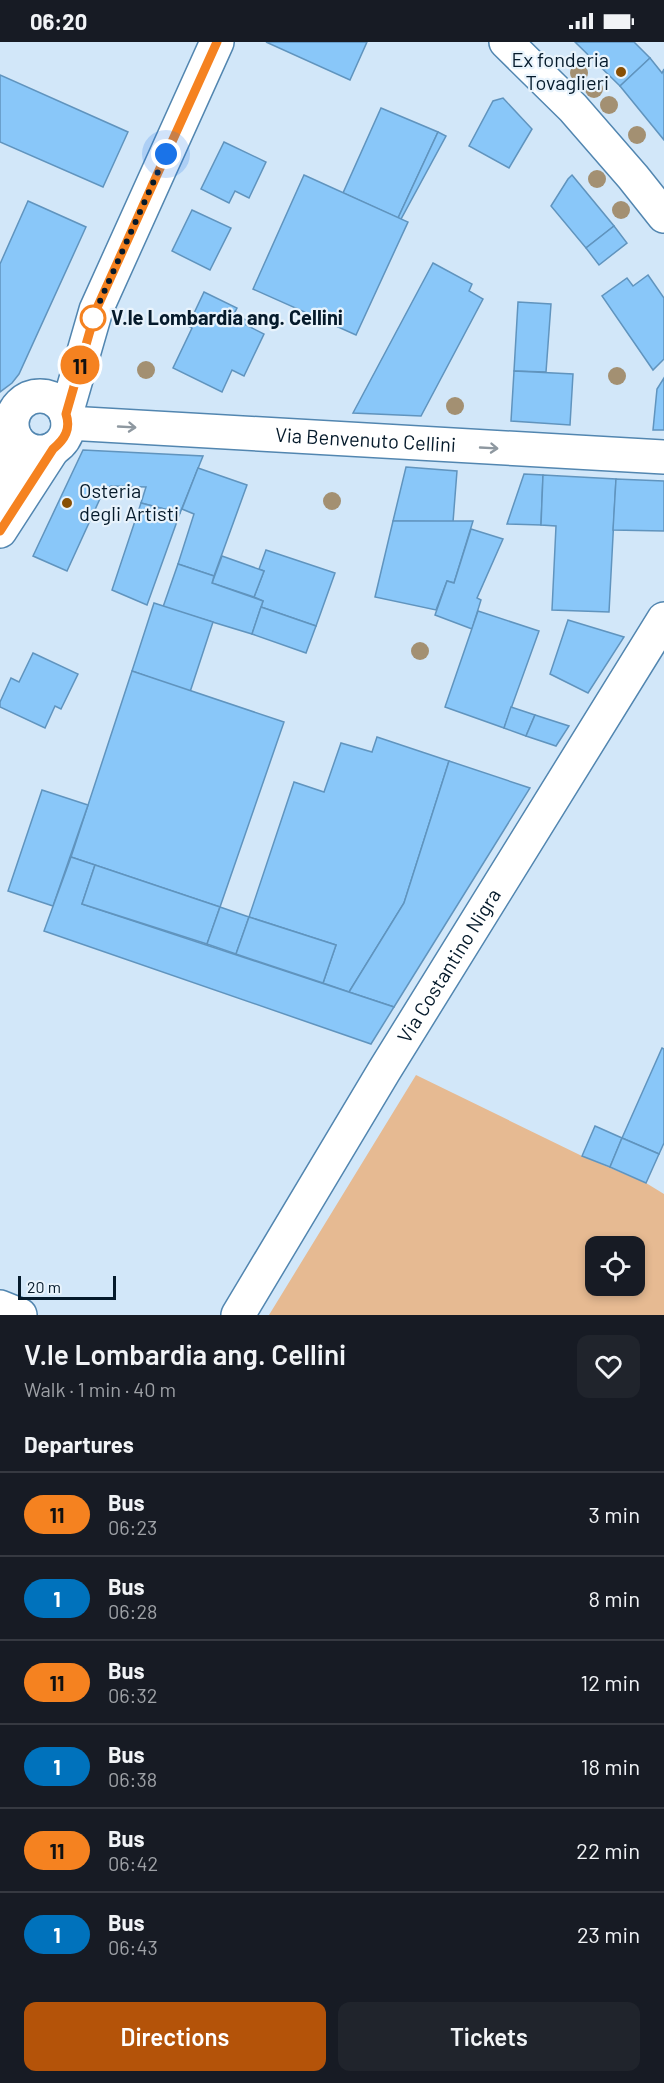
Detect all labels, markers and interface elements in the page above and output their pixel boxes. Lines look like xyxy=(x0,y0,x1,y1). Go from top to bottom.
text: 06:20 xyxy=(30,8,87,34)
place label: Ex fonderia Tovaglieri xyxy=(511,47,609,94)
marker: Ex fonderia Tovaglieri xyxy=(614,65,628,79)
your location xyxy=(151,139,181,169)
marker: V.le Lombardia ang. Cellini xyxy=(80,305,106,331)
place label: V.le Lombardia ang. Cellini xyxy=(111,305,343,329)
line badge: 11 xyxy=(53,346,107,384)
text: 11 xyxy=(72,353,88,378)
one-way arrow xyxy=(116,422,136,433)
street label: Via Benvenuto Cellini xyxy=(274,422,457,456)
one-way arrow xyxy=(479,443,499,454)
place label: Osteria degli Artisti xyxy=(79,478,179,525)
marker: Osteria degli Artisti xyxy=(60,496,74,510)
street label: Via Costantino Nigra xyxy=(392,884,505,1047)
map controls xyxy=(585,1236,645,1296)
button: locate xyxy=(585,1236,645,1296)
scale bar xyxy=(18,1273,116,1300)
text: 20 m xyxy=(27,1277,61,1296)
button: heart xyxy=(577,1335,640,1398)
text: V.le Lombardia ang. Cellini xyxy=(24,1337,346,1371)
text: Walk · 1 min · 40 m xyxy=(24,1377,176,1401)
text: Departures xyxy=(24,1431,134,1457)
text: Bus xyxy=(108,1489,145,1515)
text: 3 min xyxy=(589,1501,640,1527)
text: 11 xyxy=(49,1502,65,1527)
text: 06:23 xyxy=(108,1515,157,1539)
text: Bus xyxy=(108,1573,145,1599)
text: 8 min xyxy=(588,1585,640,1611)
text: 1 xyxy=(53,1586,61,1611)
text: 06:28 xyxy=(108,1599,158,1623)
text: Bus xyxy=(108,1657,145,1683)
text: 12 min xyxy=(580,1669,640,1695)
text: 11 xyxy=(49,1670,65,1695)
text: 06:32 xyxy=(108,1683,157,1707)
text: Bus xyxy=(108,1741,145,1767)
text: 18 min xyxy=(581,1753,640,1779)
text: 1 xyxy=(53,1754,61,1779)
text: 06:38 xyxy=(108,1767,157,1791)
text: Bus xyxy=(108,1825,145,1851)
text: 22 min xyxy=(576,1837,640,1863)
text: 11 xyxy=(49,1838,65,1863)
text: 06:42 xyxy=(108,1851,158,1875)
text: Bus xyxy=(108,1909,145,1935)
text: 23 min xyxy=(577,1921,640,1947)
text: 1 xyxy=(53,1922,61,1947)
text: 06:43 xyxy=(108,1935,158,1959)
button: Directions xyxy=(24,2002,326,2071)
button: Tickets xyxy=(338,2002,640,2071)

